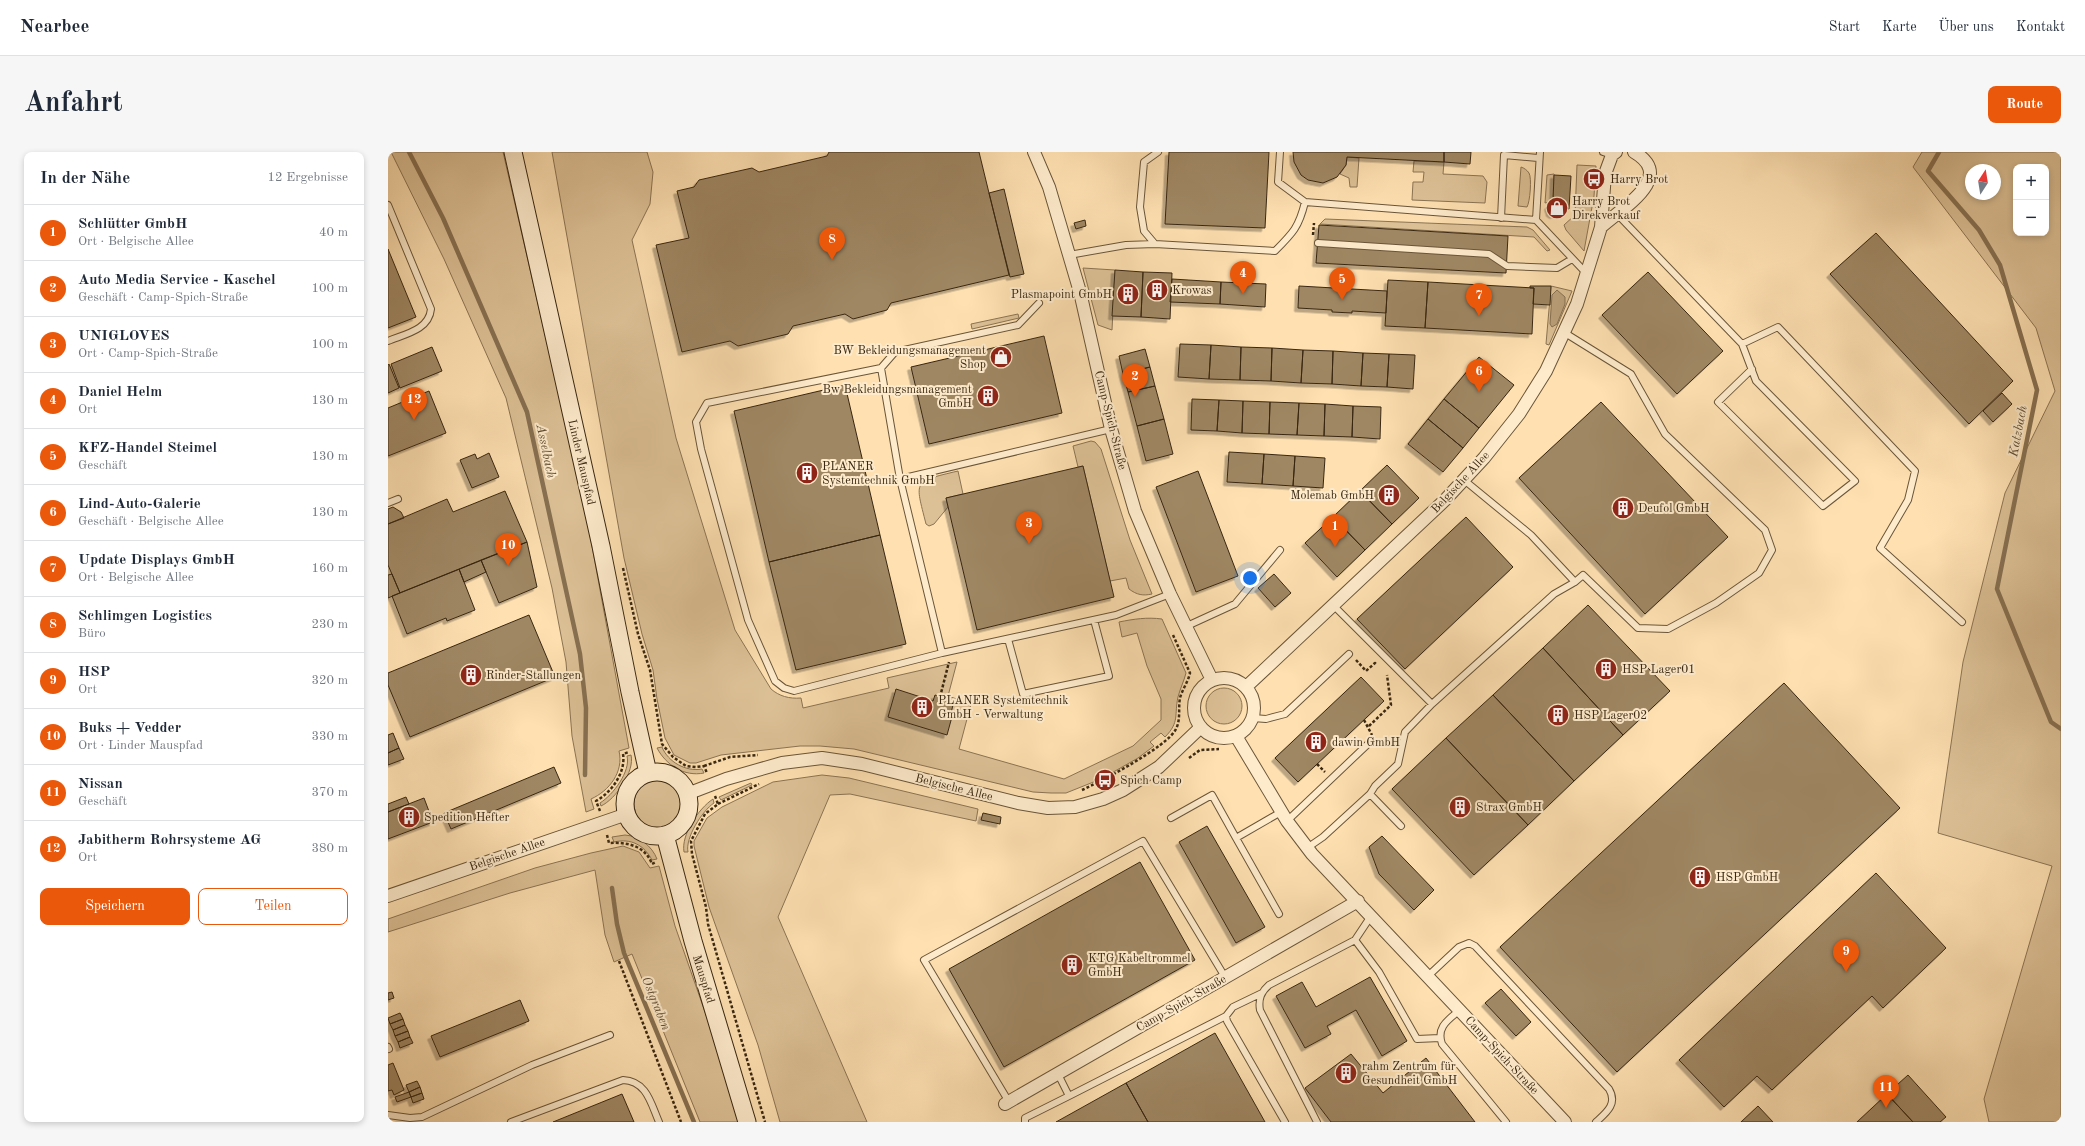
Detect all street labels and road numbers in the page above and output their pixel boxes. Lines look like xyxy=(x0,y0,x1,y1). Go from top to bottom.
street label: Camp-Spich-Straße xyxy=(1092,370,1128,471)
street label: Linder Mauspfad xyxy=(565,418,597,506)
street label: Belgische Allee xyxy=(1429,449,1492,516)
street label: Belgische Allee xyxy=(914,773,994,803)
street label: Belgische Allee xyxy=(468,836,547,874)
street label: Mauspfad xyxy=(690,954,716,1005)
street label: Camp-Spich-Straße xyxy=(1135,973,1229,1034)
street label: Camp-Spich-Straße xyxy=(1462,1014,1541,1097)

